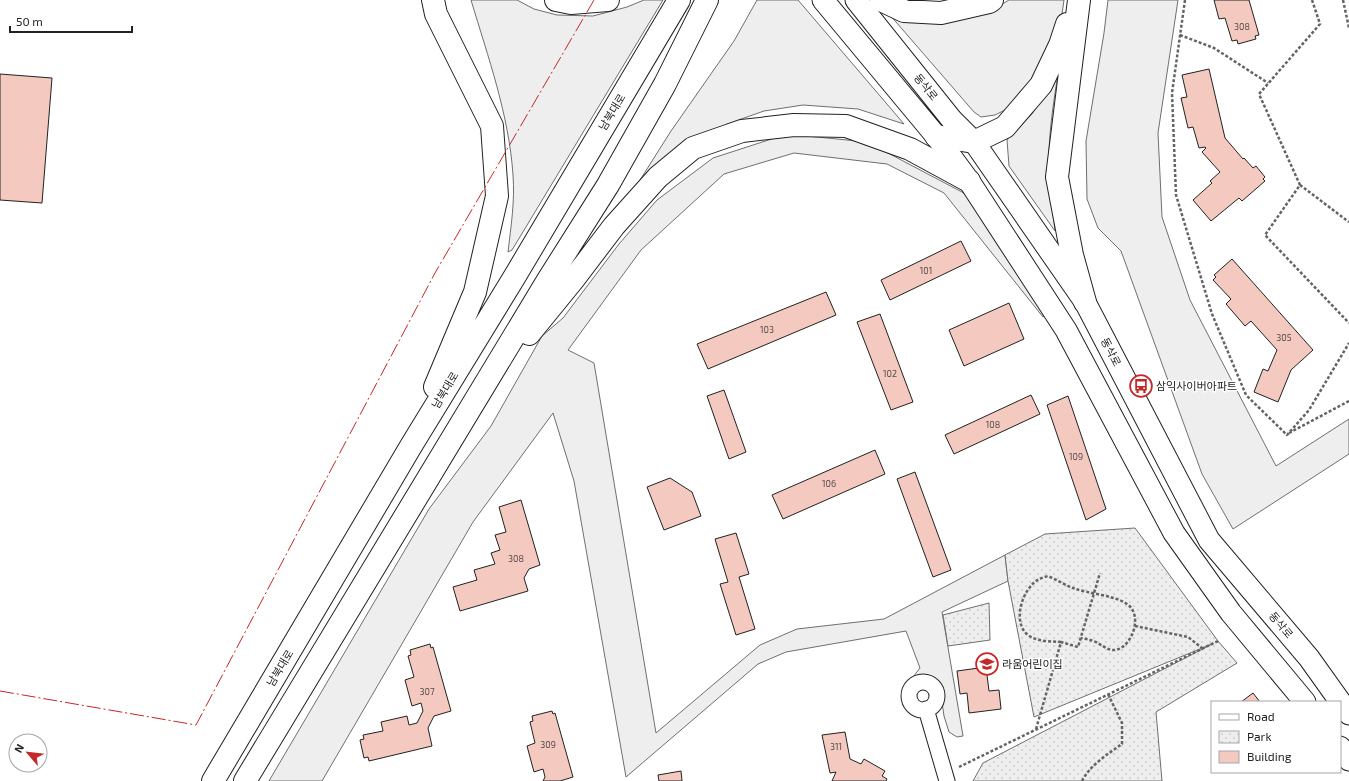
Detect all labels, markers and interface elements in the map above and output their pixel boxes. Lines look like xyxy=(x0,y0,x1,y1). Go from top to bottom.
scale bar xyxy=(10,8,132,34)
text: 50 m xyxy=(16,14,43,28)
house number: 308 xyxy=(1234,21,1250,32)
street label: 동삭로 xyxy=(912,71,941,103)
street label: 남북대로 xyxy=(596,91,628,132)
house number: 101 xyxy=(920,265,932,276)
house number: 103 xyxy=(760,324,774,335)
house number: 305 xyxy=(1276,332,1292,343)
street label: 동삭로 xyxy=(1099,335,1124,368)
house number: 102 xyxy=(883,368,897,379)
street label: 남북대로 xyxy=(429,369,461,410)
bus stop icon: 삼익사이버아파트 xyxy=(1128,373,1154,399)
place label: 삼익사이버아파트 xyxy=(1156,379,1237,392)
house number: 108 xyxy=(986,419,1000,430)
house number: 109 xyxy=(1069,451,1083,462)
house number: 106 xyxy=(822,478,836,489)
house number: 308 xyxy=(508,553,524,564)
street label: 동삭로 xyxy=(1267,609,1296,640)
street label: 남북대로 xyxy=(264,647,296,688)
school or university icon: 라움어린이집 xyxy=(974,651,1000,677)
place label: 라움어린이집 xyxy=(1002,657,1063,670)
house number: 307 xyxy=(419,686,435,697)
legend xyxy=(1211,701,1341,773)
text: Road xyxy=(1247,709,1275,723)
text: Park xyxy=(1247,729,1272,743)
north arrow xyxy=(8,733,48,773)
house number: 309 xyxy=(540,739,556,750)
text: N xyxy=(11,741,26,755)
house number: 311 xyxy=(830,741,842,752)
text: Building xyxy=(1247,749,1292,763)

